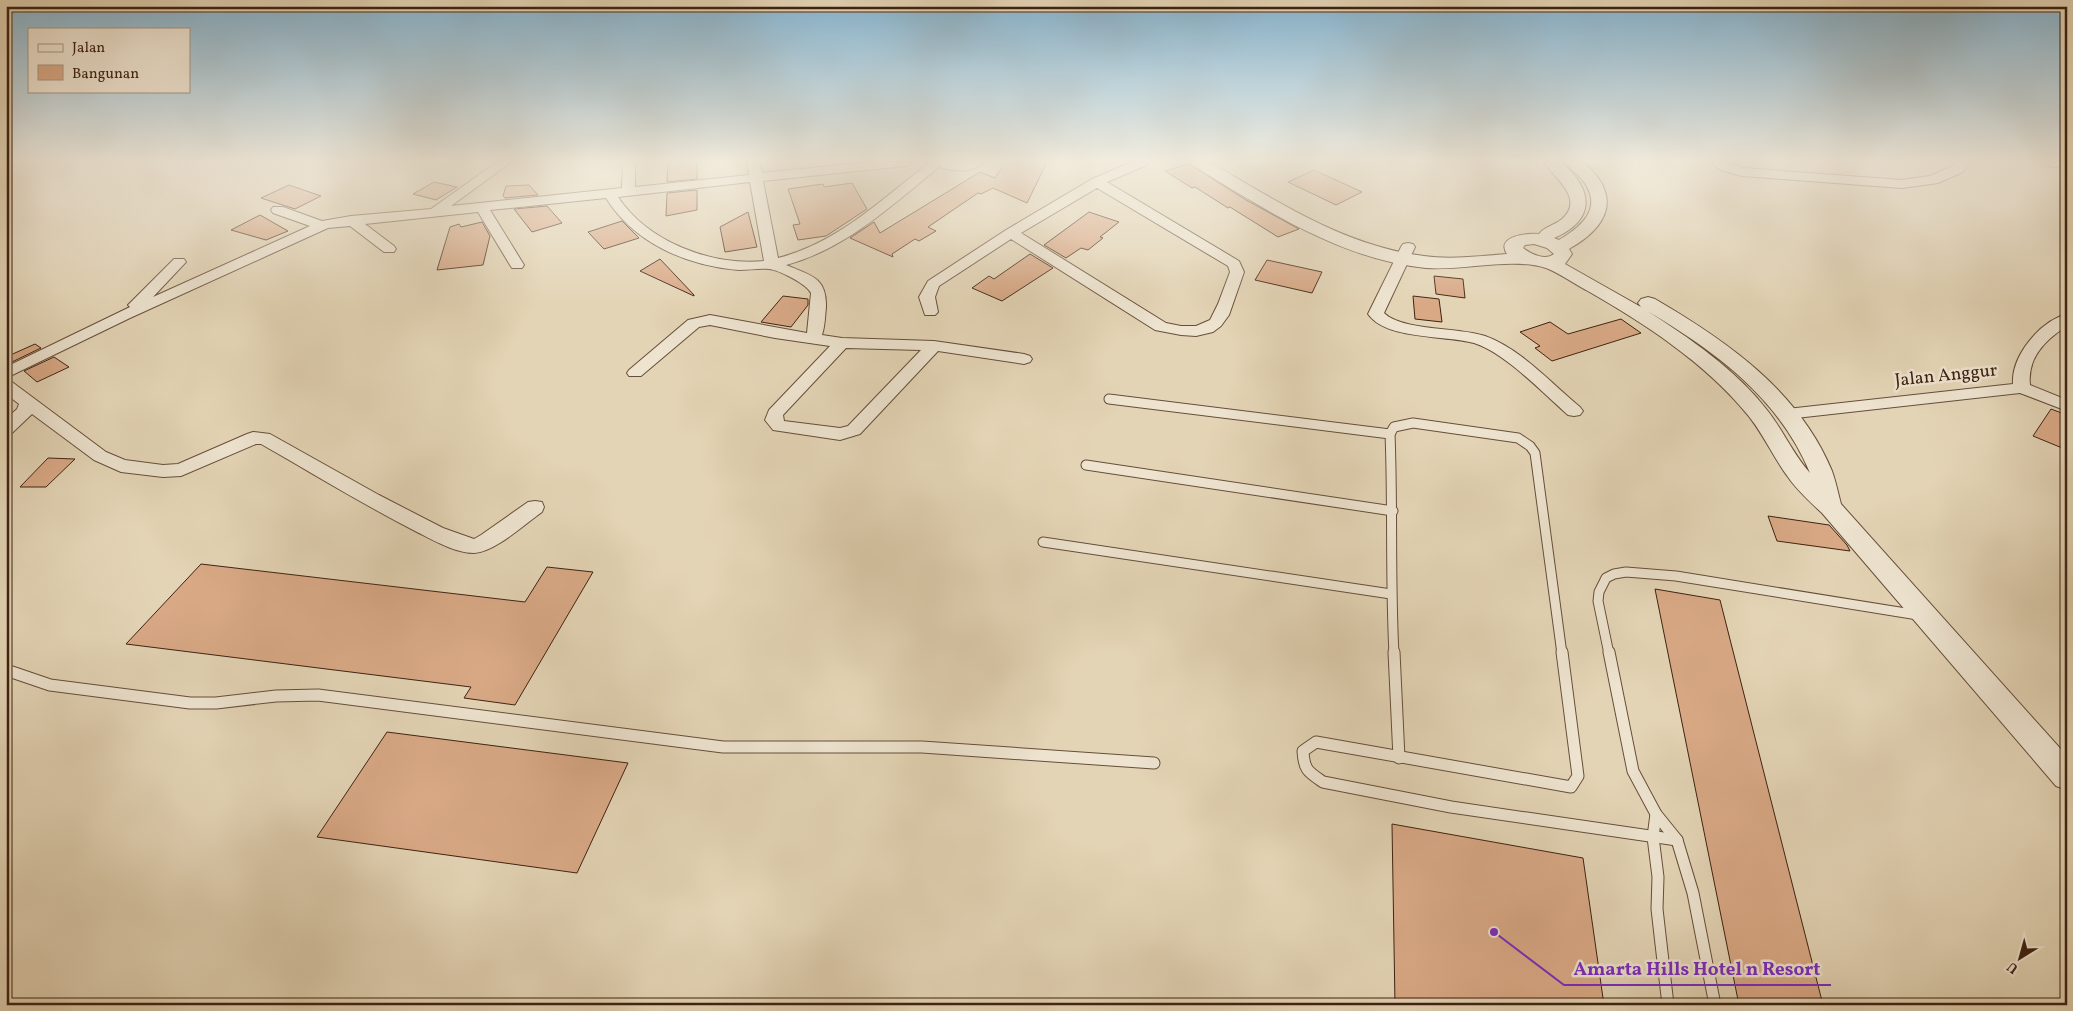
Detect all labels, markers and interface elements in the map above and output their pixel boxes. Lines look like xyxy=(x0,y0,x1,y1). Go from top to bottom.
legend xyxy=(28,28,190,92)
text: Jalan xyxy=(72,38,105,59)
text: Bangunan xyxy=(72,64,139,85)
street label: Jalan Anggur xyxy=(1893,358,1999,394)
north arrow xyxy=(1996,934,2046,984)
callout: Amarta Hills Hotel n Resort xyxy=(1564,951,1831,985)
text: U xyxy=(2003,956,2023,978)
text: Amarta Hills Hotel n Resort xyxy=(1574,957,1820,983)

